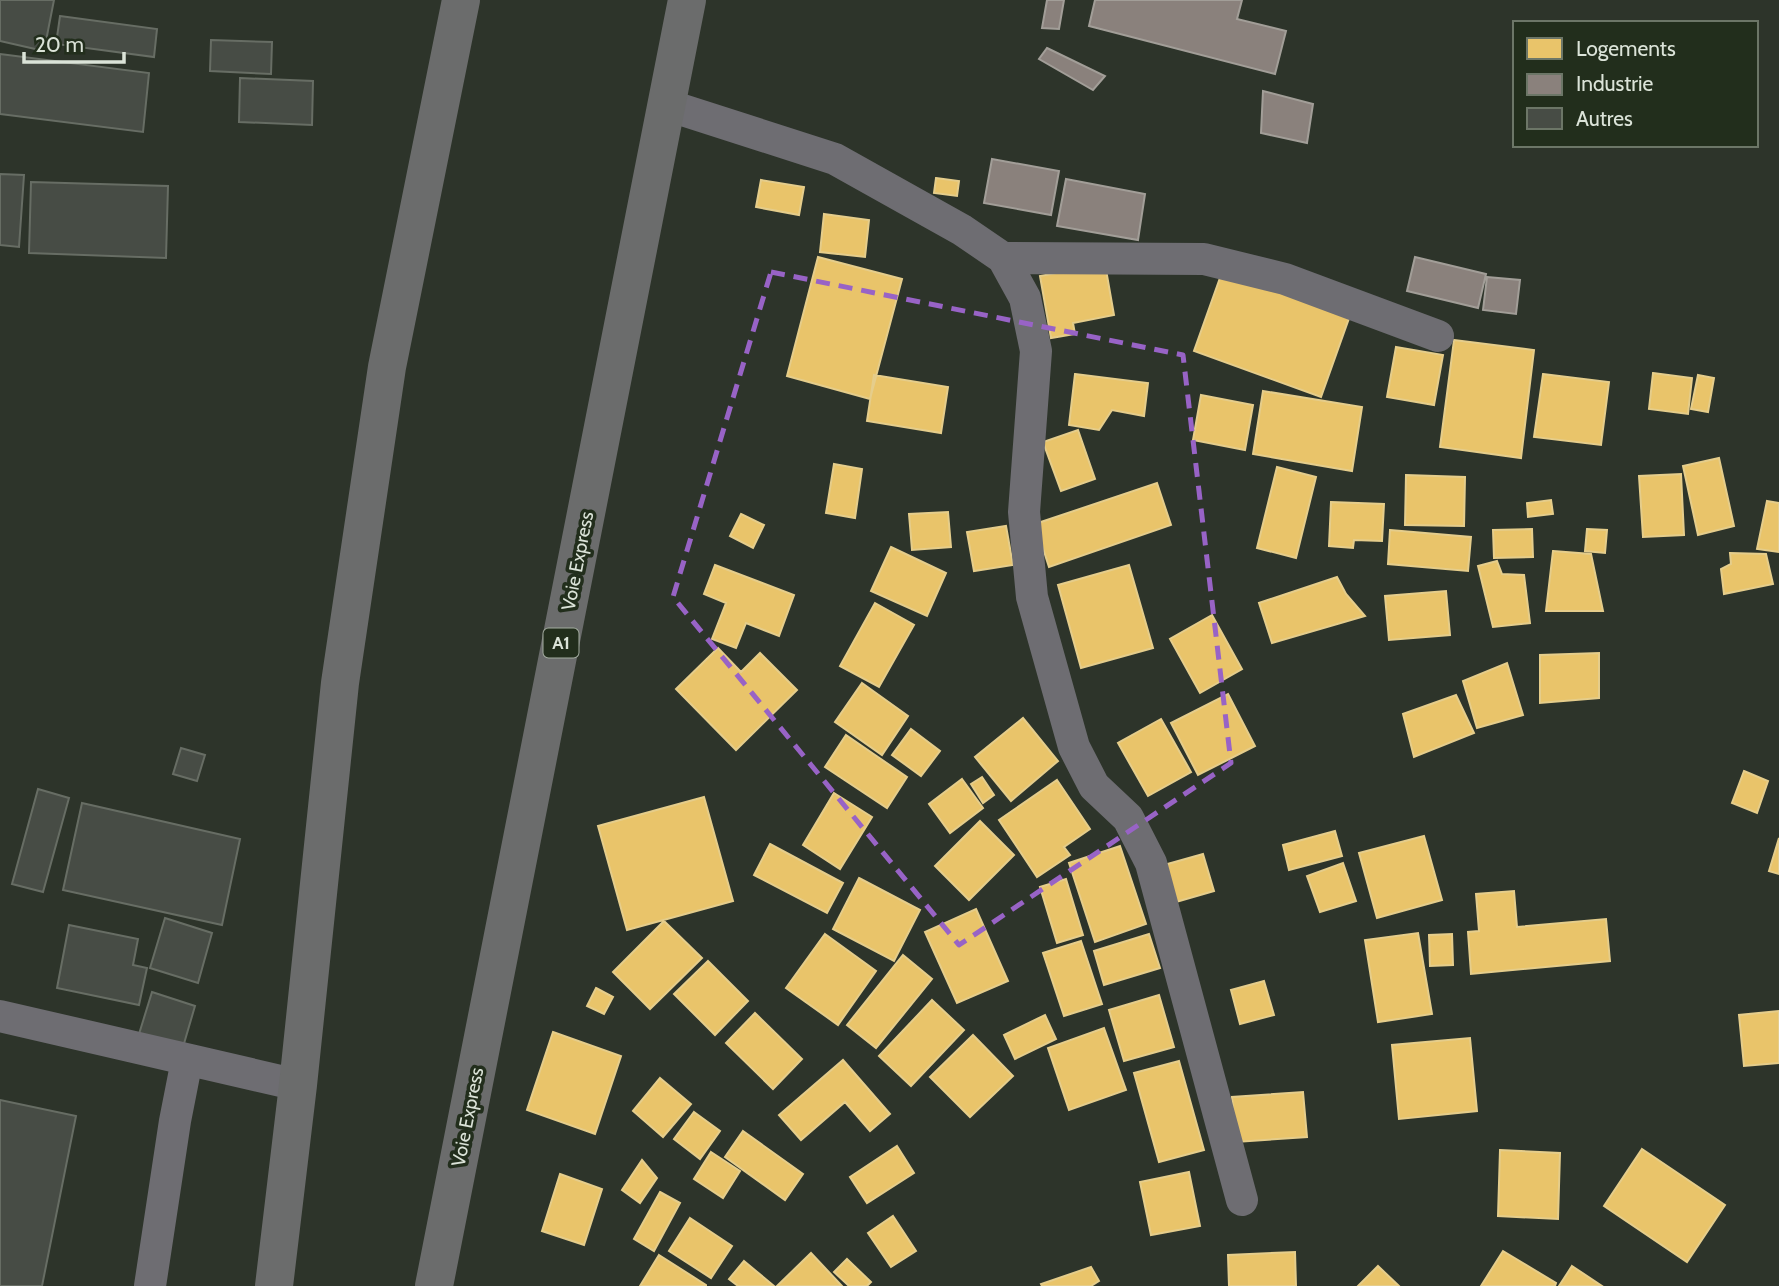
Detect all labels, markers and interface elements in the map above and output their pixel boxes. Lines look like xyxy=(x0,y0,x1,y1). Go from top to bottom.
scale bar xyxy=(24,21,124,65)
legend xyxy=(1513,21,1758,147)
text: 20 m xyxy=(35,32,84,57)
text: Logements xyxy=(1576,36,1676,61)
text: Industrie xyxy=(1576,71,1653,96)
text: Autres xyxy=(1576,106,1633,131)
street label: Voie Express xyxy=(557,510,598,613)
road number: A1 xyxy=(544,628,578,658)
street label: Voie Express xyxy=(447,1066,488,1169)

